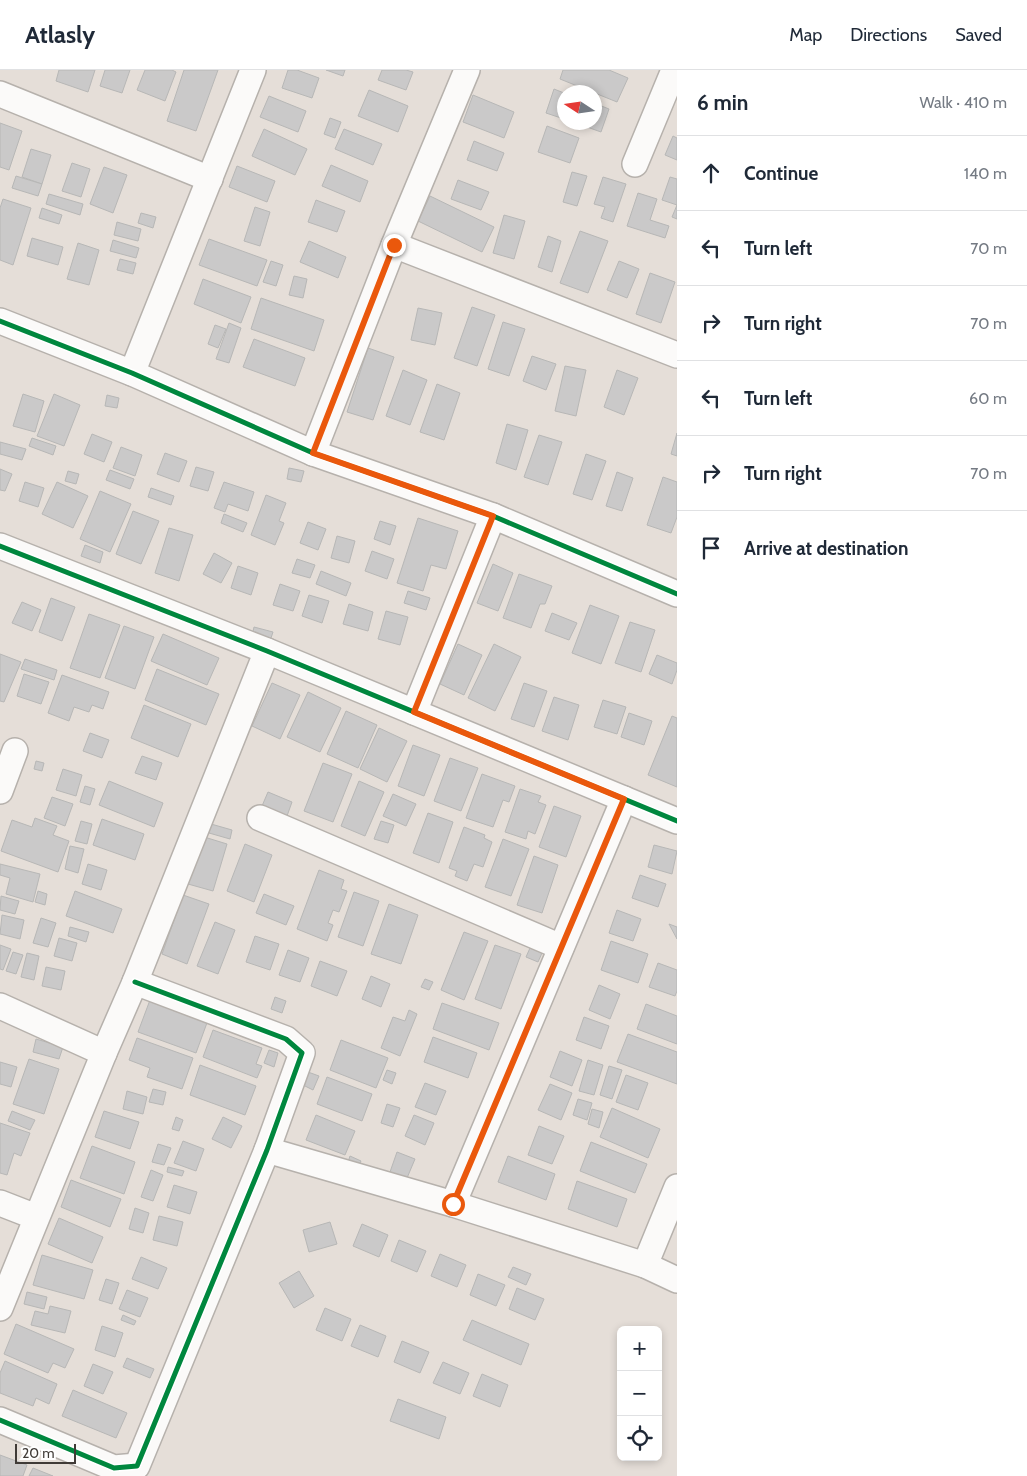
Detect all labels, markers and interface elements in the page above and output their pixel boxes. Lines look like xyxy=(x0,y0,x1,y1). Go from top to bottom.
text: Atlasly xyxy=(25,20,95,49)
text: Map xyxy=(789,24,822,46)
text: Directions xyxy=(850,24,927,46)
text: Saved xyxy=(955,24,1002,46)
north arrow xyxy=(557,85,602,130)
text: 6 min xyxy=(697,90,748,115)
text: Walk · 410 m xyxy=(920,93,1007,112)
icon: ahead xyxy=(697,159,725,187)
text: Continue xyxy=(744,162,818,185)
text: 140 m xyxy=(964,164,1007,183)
route end xyxy=(383,234,406,257)
icon: left xyxy=(697,234,725,262)
text: Turn left xyxy=(744,237,812,260)
text: 70 m xyxy=(970,239,1007,258)
icon: right xyxy=(697,309,725,337)
text: Turn right xyxy=(744,312,822,335)
text: 70 m xyxy=(970,314,1007,333)
icon: left xyxy=(697,384,725,412)
text: Turn left xyxy=(744,387,812,410)
text: 60 m xyxy=(969,389,1007,408)
icon: right xyxy=(697,459,725,487)
text: Turn right xyxy=(744,462,822,485)
text: 70 m xyxy=(970,464,1007,483)
icon: arrive xyxy=(697,534,725,562)
text: Arrive at destination xyxy=(744,537,908,560)
route start xyxy=(442,1193,465,1216)
map controls xyxy=(617,1326,662,1461)
button: + xyxy=(617,1326,662,1371)
button: − xyxy=(617,1371,662,1416)
button: locate xyxy=(617,1416,662,1461)
scale bar xyxy=(15,1441,76,1464)
text: 20 m xyxy=(22,1444,55,1462)

